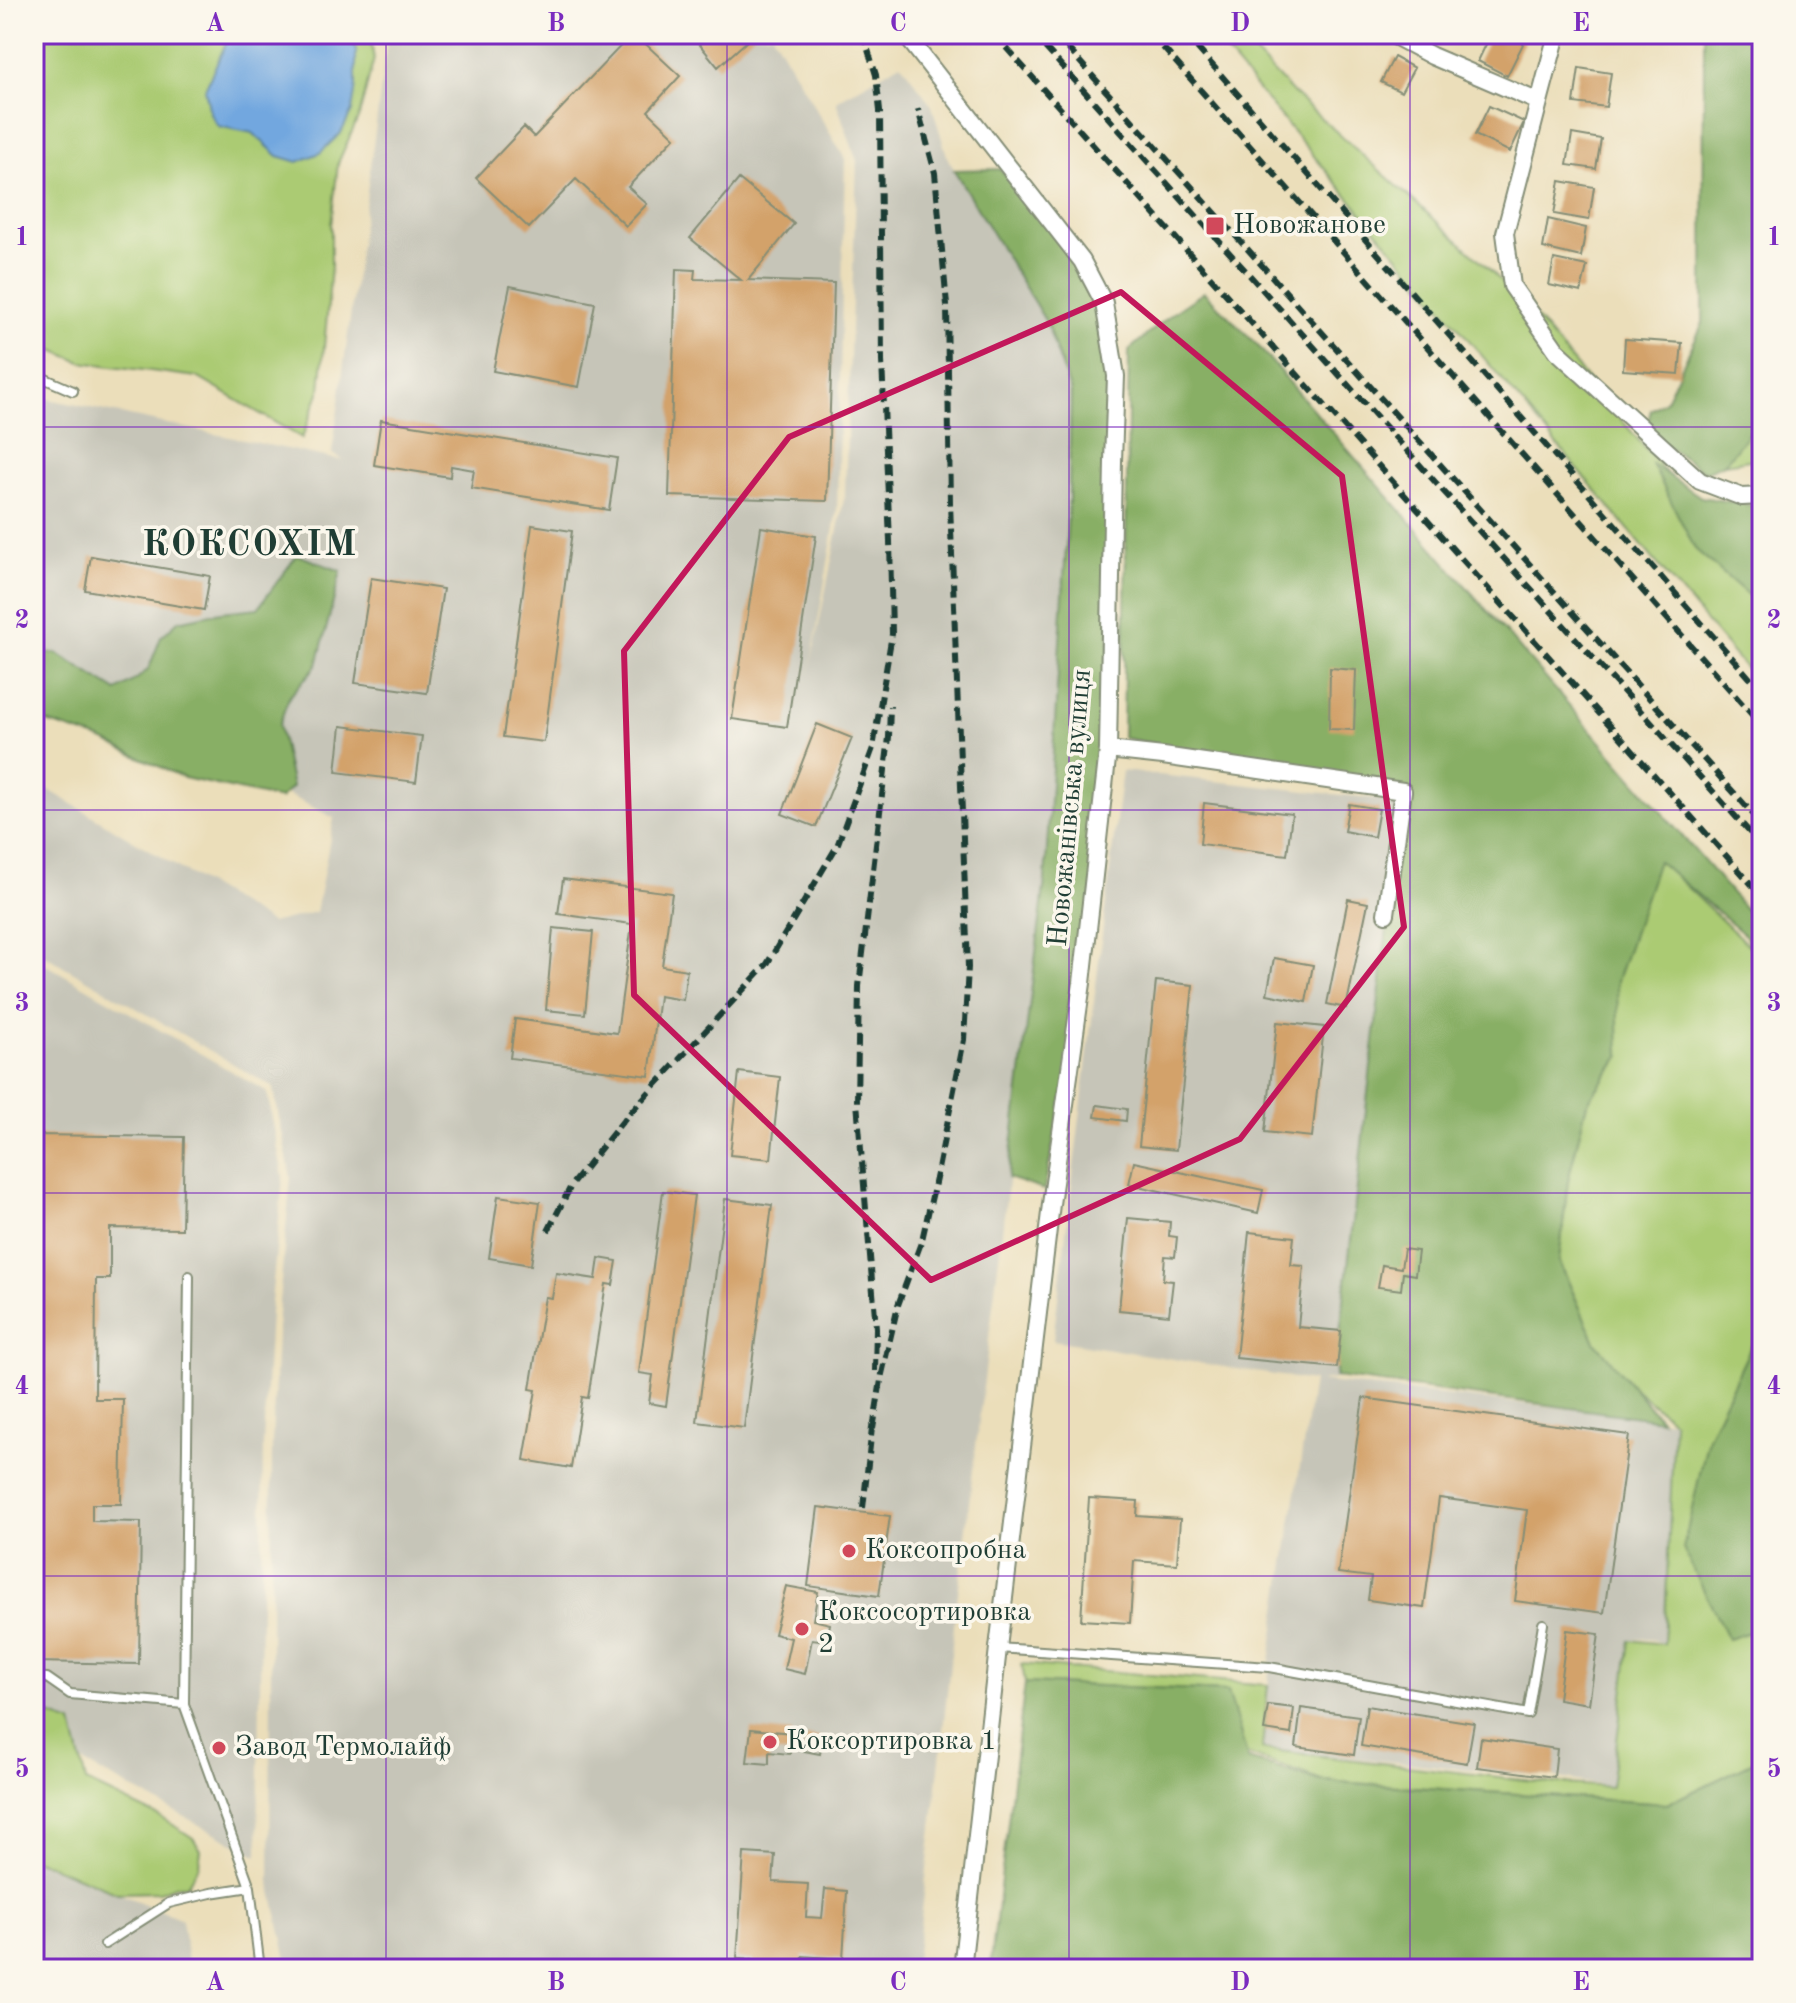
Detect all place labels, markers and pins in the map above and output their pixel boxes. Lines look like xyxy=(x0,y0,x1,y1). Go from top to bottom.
place label: Новожанове xyxy=(1233,212,1386,240)
marker: Новожанове xyxy=(1204,215,1226,237)
place label: Коксопробна xyxy=(865,1537,1026,1565)
marker: Коксопробна xyxy=(840,1542,858,1560)
place label: Коксосортировка 2 xyxy=(818,1599,1031,1659)
marker: Коксосортировка 2 xyxy=(793,1620,811,1638)
place label: Коксортировка 1 xyxy=(786,1728,997,1756)
marker: Коксортировка 1 xyxy=(761,1733,779,1751)
place label: Завод Термолайф xyxy=(235,1734,452,1762)
marker: Завод Термолайф xyxy=(210,1739,228,1757)

